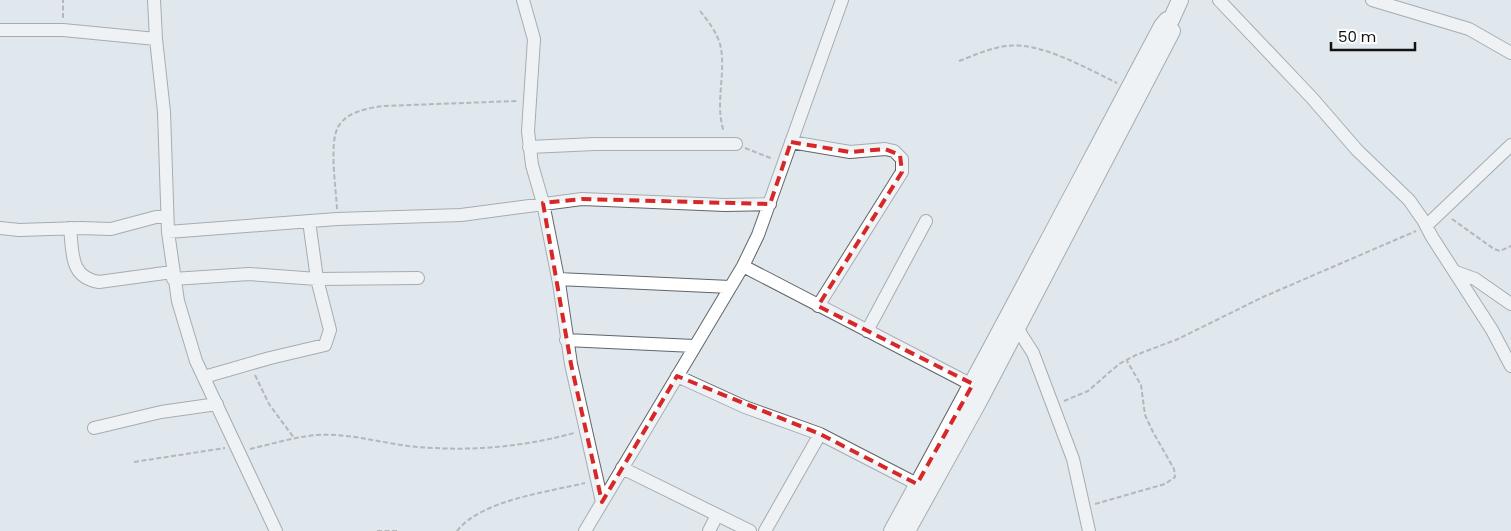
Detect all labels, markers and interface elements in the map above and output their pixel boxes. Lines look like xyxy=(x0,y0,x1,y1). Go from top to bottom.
scale bar xyxy=(1331,20,1415,52)
text: 50 m xyxy=(1338,26,1376,47)

